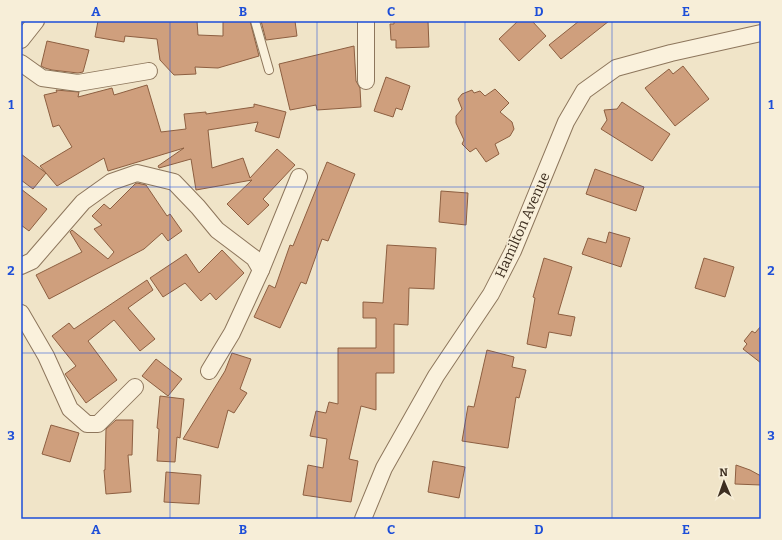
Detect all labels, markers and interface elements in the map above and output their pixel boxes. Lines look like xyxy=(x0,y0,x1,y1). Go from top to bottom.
text: A xyxy=(91,4,101,19)
text: B xyxy=(239,4,247,19)
text: C xyxy=(387,4,395,19)
text: D xyxy=(534,4,544,19)
text: E xyxy=(682,4,690,19)
text: 1 xyxy=(8,97,14,112)
text: 1 xyxy=(768,97,774,112)
street label: Hamilton Avenue xyxy=(492,170,553,281)
text: 2 xyxy=(7,263,15,278)
text: 2 xyxy=(767,263,775,278)
text: 3 xyxy=(7,428,15,443)
text: 3 xyxy=(767,428,775,443)
north arrow xyxy=(704,462,744,502)
text: N xyxy=(719,466,729,479)
text: A xyxy=(91,522,101,537)
text: B xyxy=(239,522,247,537)
text: C xyxy=(387,522,395,537)
text: D xyxy=(534,522,544,537)
text: E xyxy=(682,522,690,537)

